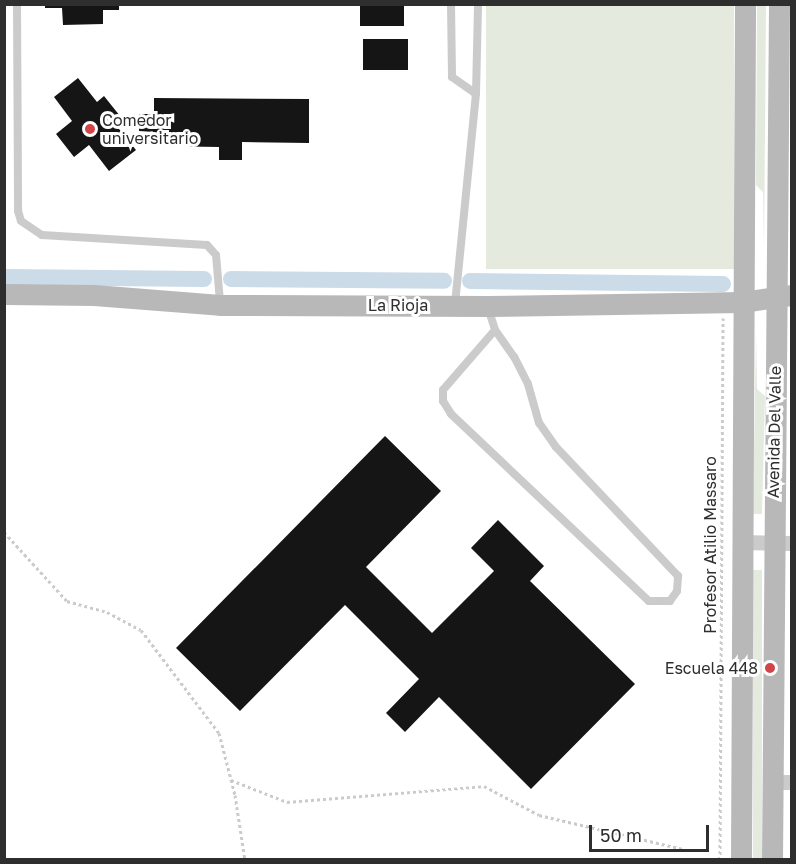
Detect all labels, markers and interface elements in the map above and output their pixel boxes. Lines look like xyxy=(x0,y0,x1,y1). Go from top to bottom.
place label: Comedor universitario xyxy=(102,110,198,148)
marker: Comedor universitario xyxy=(83,122,97,136)
street label: La Rioja xyxy=(368,295,428,315)
street label: Avenida Del Valle xyxy=(763,366,785,498)
street label: Profesor Atilio Massaro xyxy=(700,456,720,634)
place label: Escuela 448 xyxy=(665,658,758,678)
marker: Escuela 448 xyxy=(763,661,777,675)
scale bar xyxy=(592,813,712,851)
text: 50 m xyxy=(600,824,642,846)

